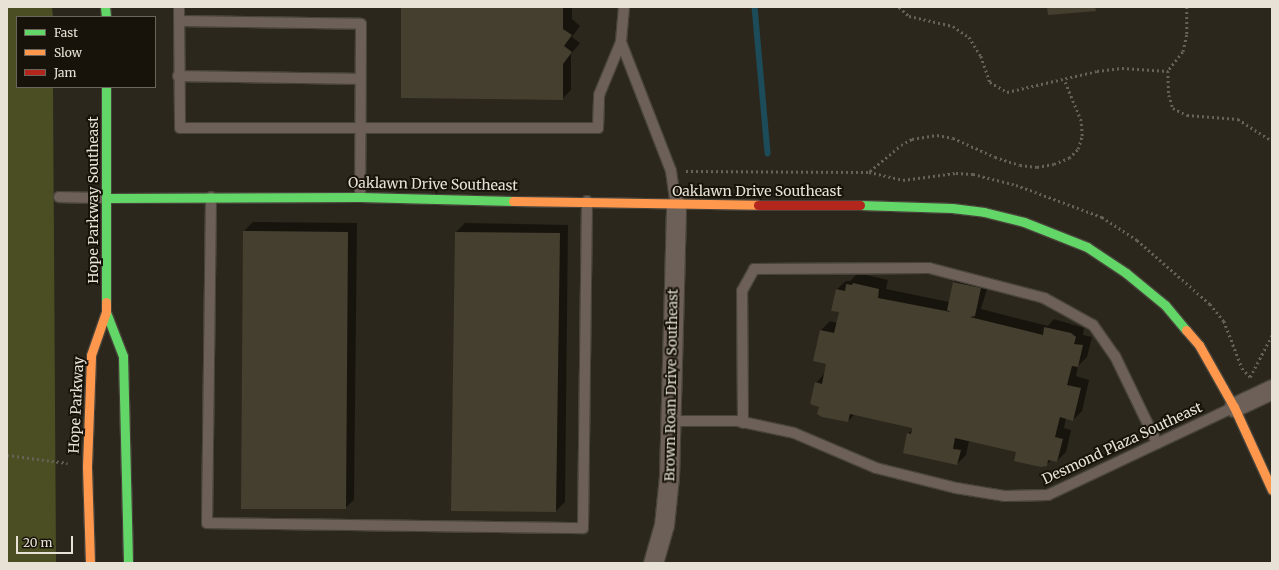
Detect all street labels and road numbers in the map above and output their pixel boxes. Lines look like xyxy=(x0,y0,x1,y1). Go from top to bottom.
street label: Hope Parkway Southeast xyxy=(85,116,101,284)
street label: Oaklawn Drive Southeast xyxy=(348,174,518,194)
street label: Oaklawn Drive Southeast xyxy=(672,183,842,199)
street label: Brown Roan Drive Southeast xyxy=(661,288,681,482)
street label: Hope Parkway xyxy=(65,356,87,454)
street label: Desmond Plaza Southeast xyxy=(1039,398,1205,488)

